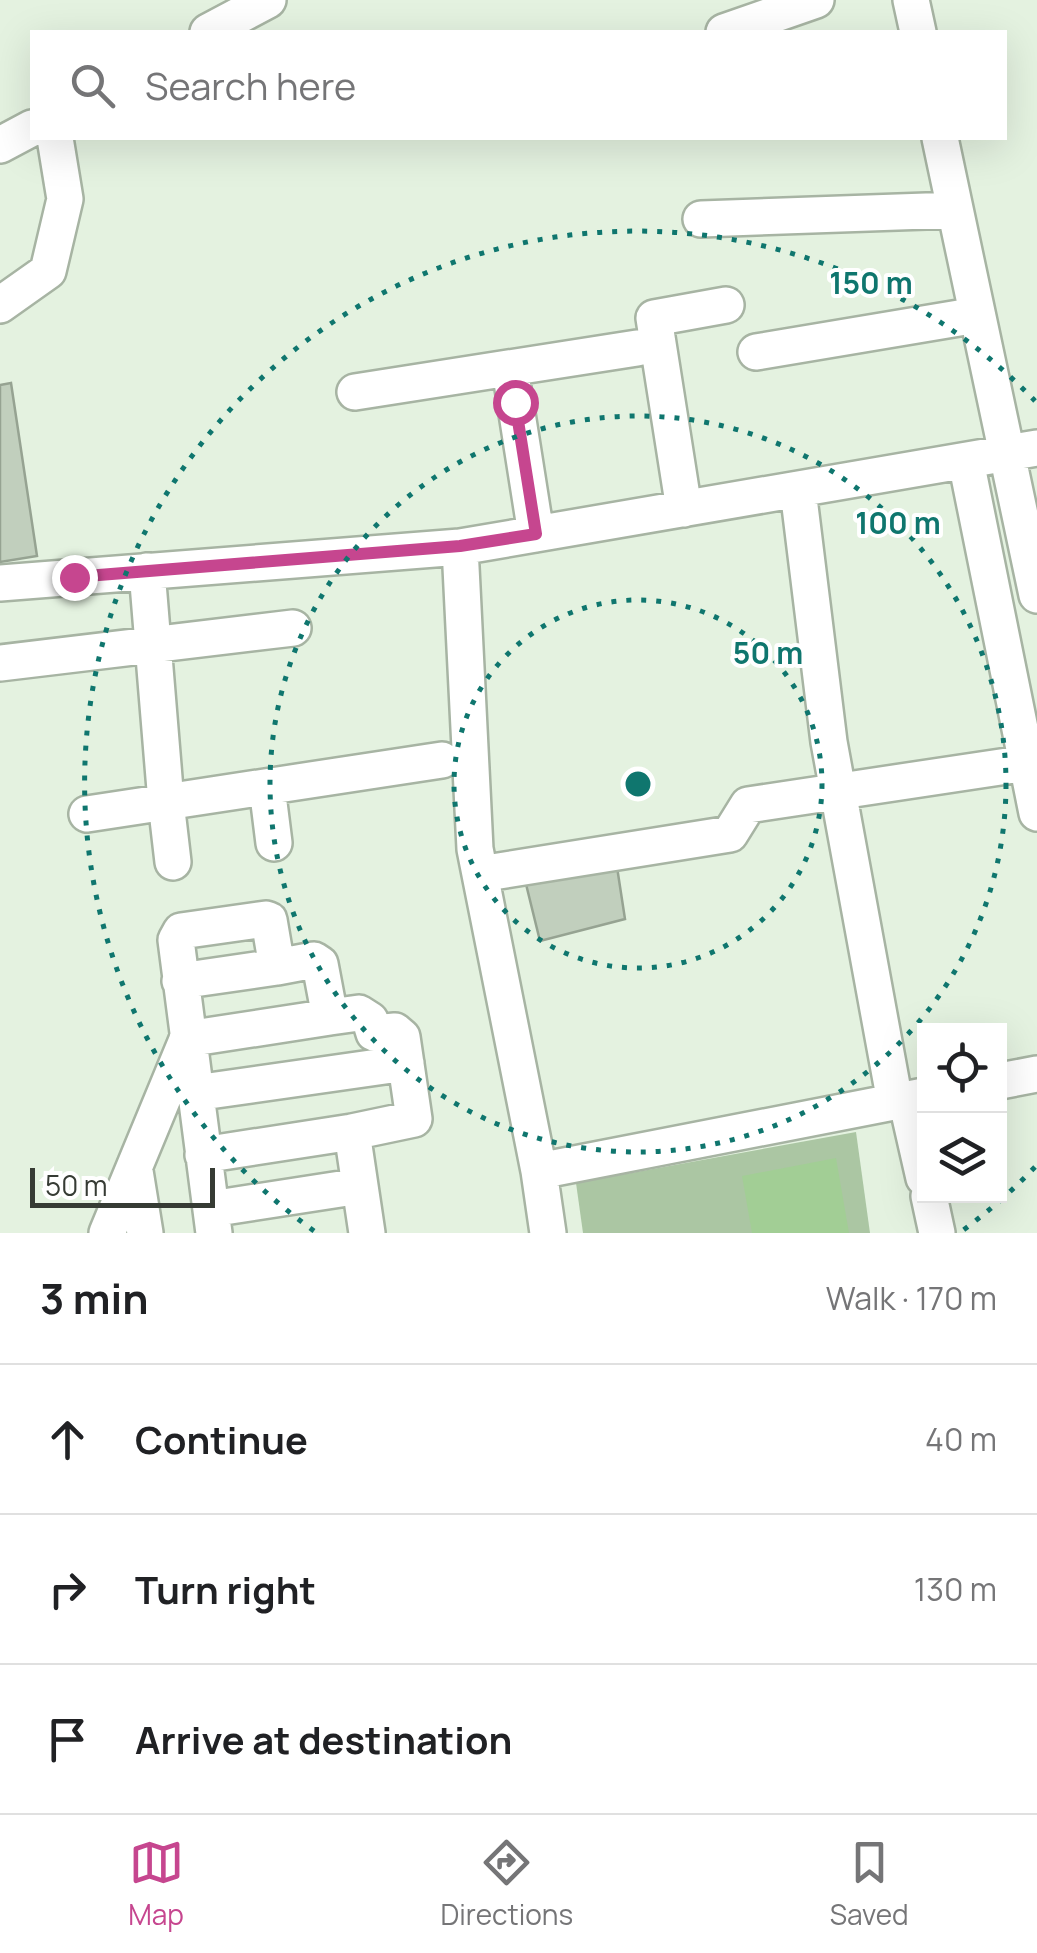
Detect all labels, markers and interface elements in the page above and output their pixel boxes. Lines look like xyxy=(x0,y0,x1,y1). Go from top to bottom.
search box xyxy=(30,30,1007,140)
icon: search xyxy=(65,58,120,113)
text: Search here xyxy=(145,59,356,111)
text: 150 m xyxy=(829,262,913,303)
route start xyxy=(493,380,539,426)
text: 100 m xyxy=(855,502,941,543)
route end xyxy=(52,555,98,601)
text: 50 m xyxy=(733,632,803,673)
centre of rings xyxy=(620,766,656,802)
map controls xyxy=(917,1023,1007,1203)
button: locate xyxy=(917,1023,1007,1113)
button: layers xyxy=(917,1113,1007,1203)
scale bar xyxy=(30,1163,215,1208)
text: 50 m xyxy=(45,1166,108,1204)
text: 3 min xyxy=(40,1269,149,1327)
text: Walk · 170 m xyxy=(826,1276,997,1320)
icon: ahead xyxy=(40,1412,95,1467)
text: Continue xyxy=(135,1413,308,1465)
text: 40 m xyxy=(925,1417,997,1461)
icon: right xyxy=(40,1562,95,1617)
text: Turn right xyxy=(135,1563,316,1615)
text: 130 m xyxy=(914,1567,997,1611)
icon: arrive xyxy=(40,1712,95,1767)
text: Arrive at destination xyxy=(135,1713,512,1765)
tab: Map xyxy=(128,1835,184,1933)
tab: Directions xyxy=(441,1835,573,1933)
tab: Saved xyxy=(830,1835,909,1933)

